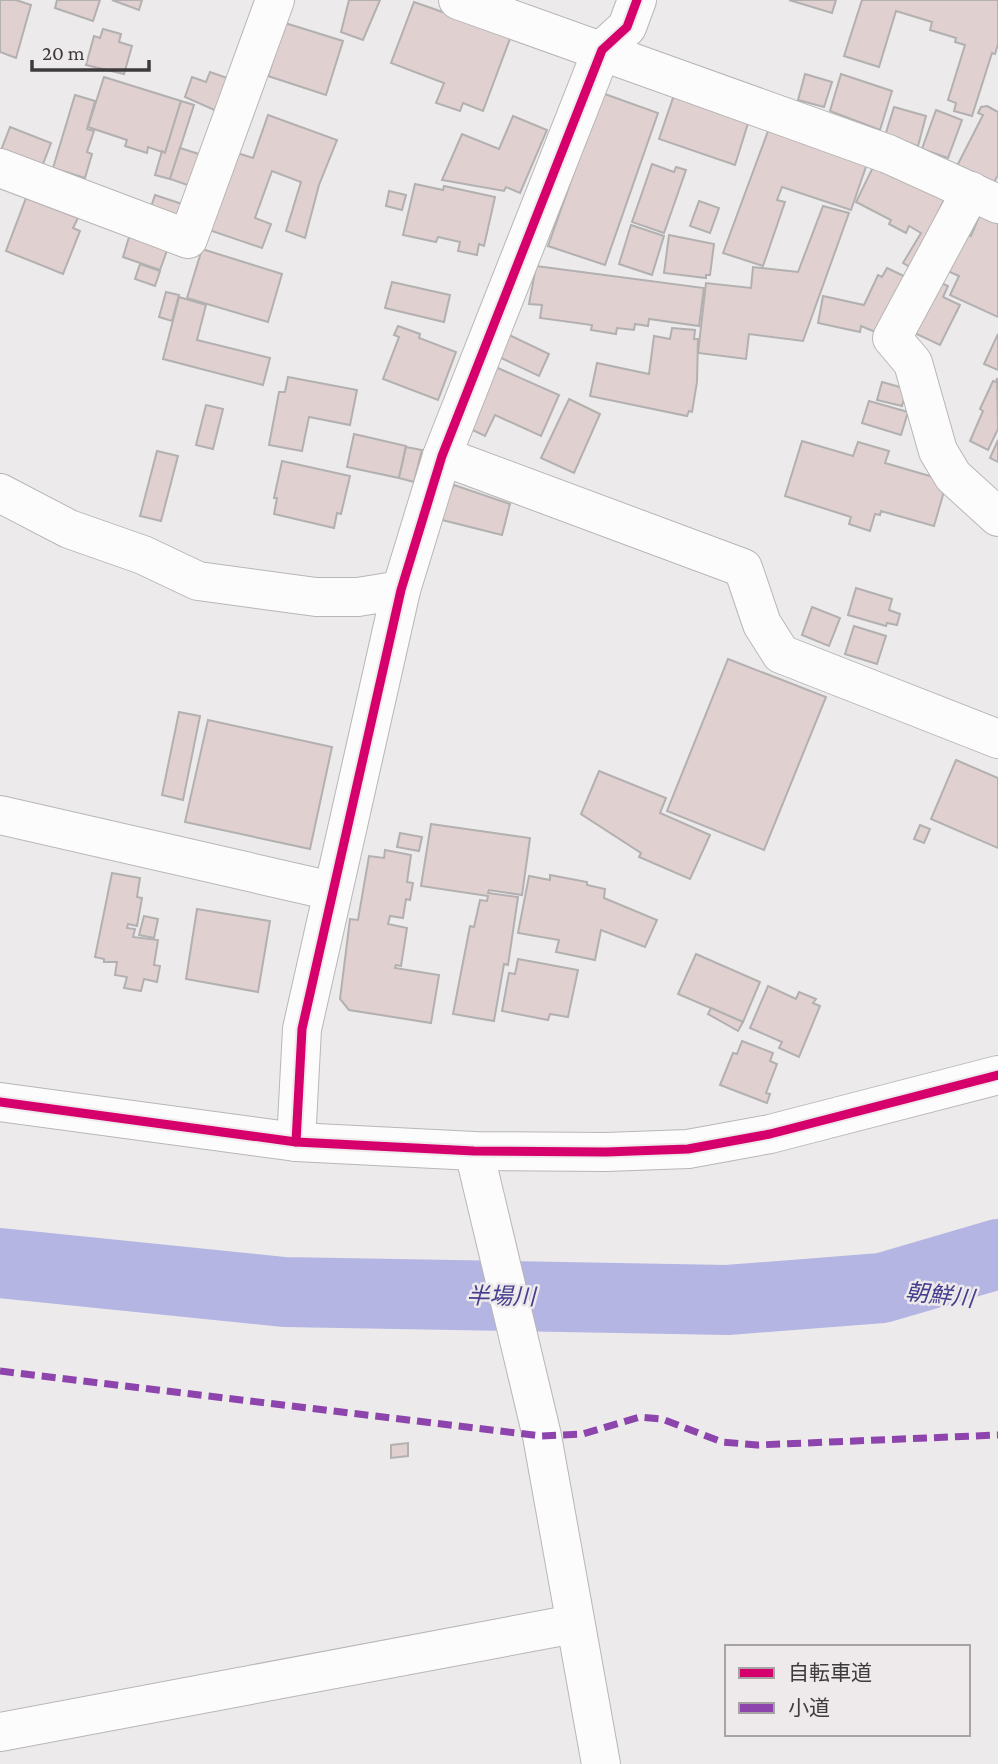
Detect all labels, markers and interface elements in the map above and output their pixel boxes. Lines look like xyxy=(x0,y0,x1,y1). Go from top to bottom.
scale bar xyxy=(32,28,149,72)
text: 20 m xyxy=(42,41,85,65)
water label: 朝鮮川 xyxy=(904,1278,979,1312)
water label: 半場川 xyxy=(466,1282,539,1310)
legend xyxy=(725,1645,970,1736)
text: 自転車道 xyxy=(788,1661,872,1685)
text: 小道 xyxy=(788,1696,830,1720)

